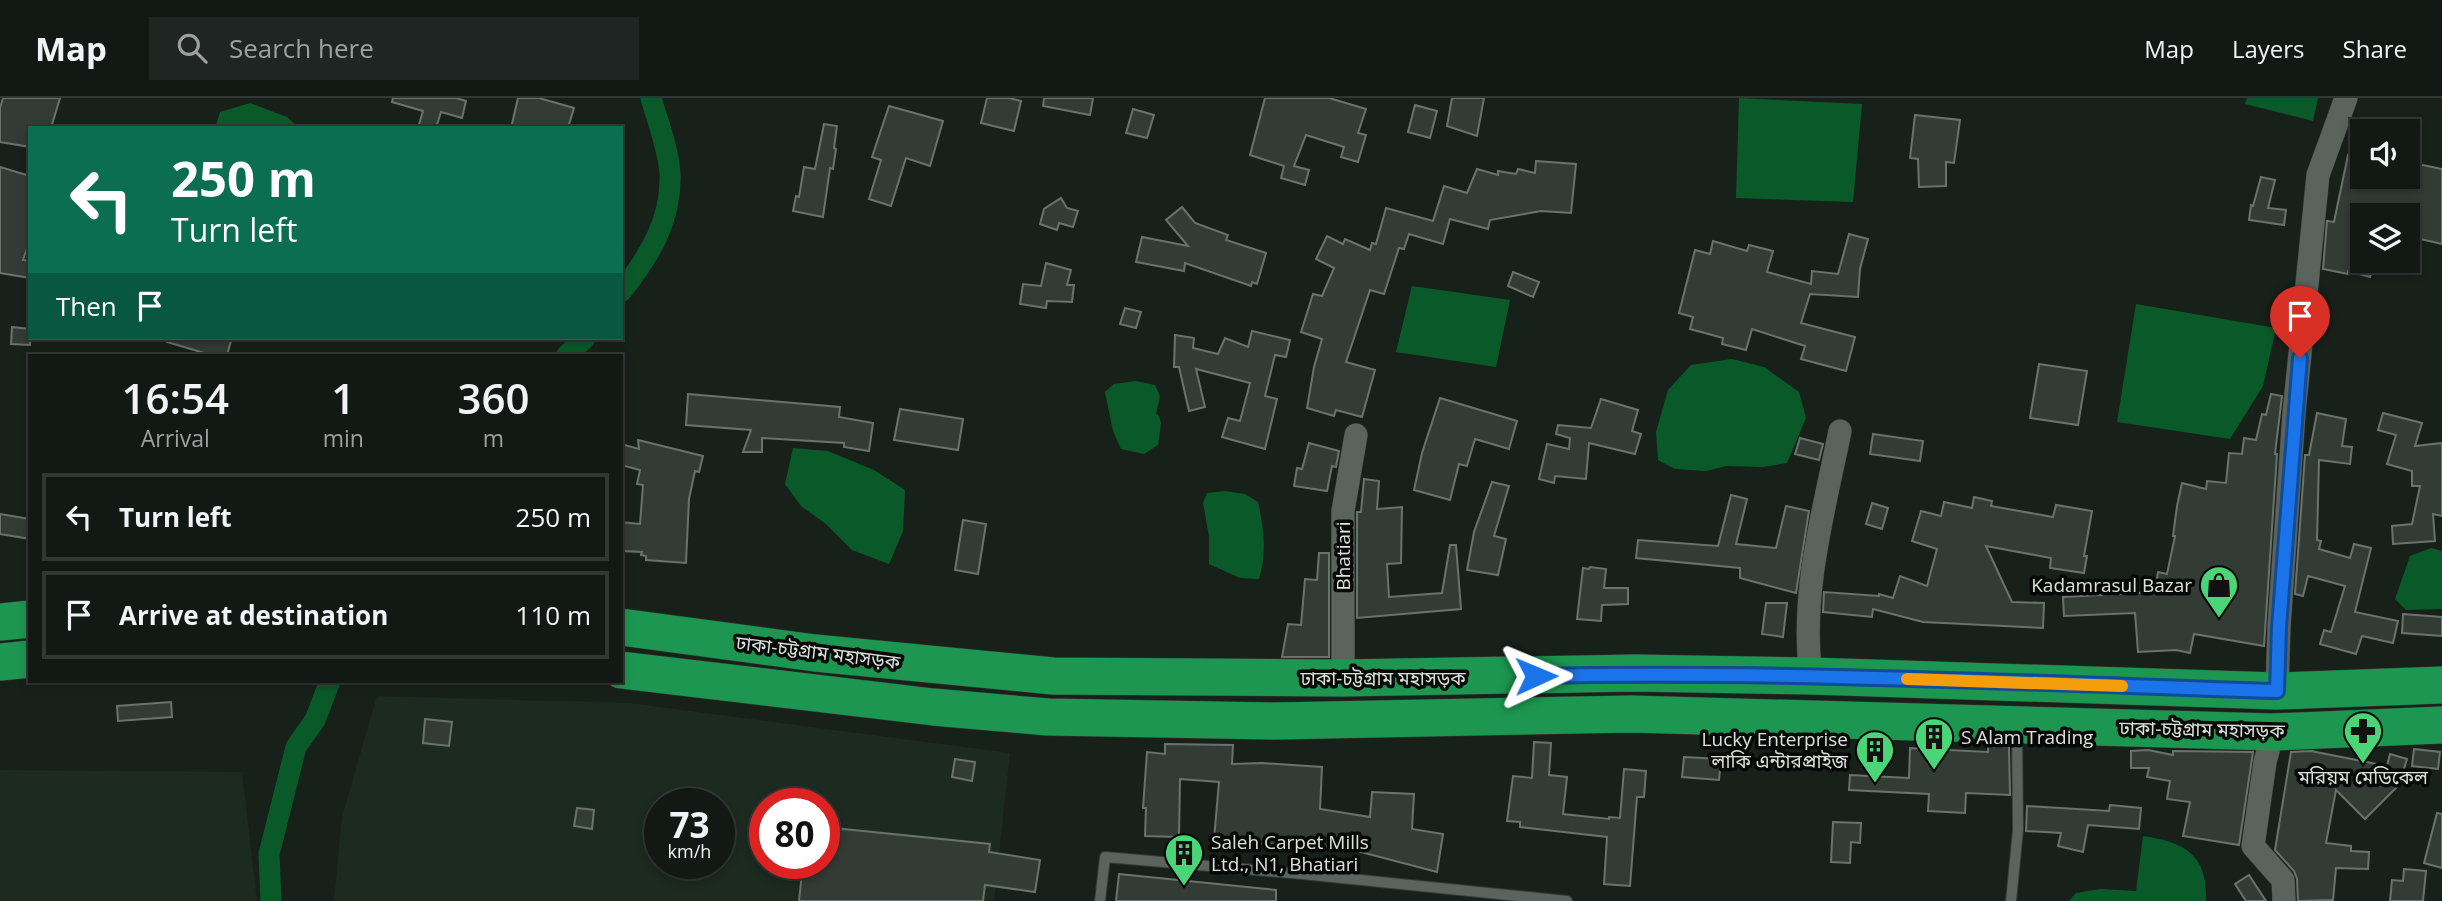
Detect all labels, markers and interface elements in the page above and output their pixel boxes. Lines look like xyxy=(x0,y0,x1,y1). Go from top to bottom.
search box xyxy=(149,17,639,80)
text: Map xyxy=(35,26,107,71)
icon: search xyxy=(173,29,211,67)
text: Search here xyxy=(229,30,374,66)
text: Map xyxy=(2144,32,2194,65)
text: Layers xyxy=(2232,32,2305,65)
text: Share xyxy=(2343,32,2407,65)
map controls xyxy=(2350,119,2420,273)
button: sound xyxy=(2350,119,2420,189)
text: 250 m xyxy=(171,145,316,211)
icon: left xyxy=(56,154,147,245)
button: layers xyxy=(2350,203,2420,273)
text: Turn left xyxy=(171,208,297,251)
pin xyxy=(2270,286,2330,358)
icon: arrive xyxy=(131,287,169,325)
text: Then xyxy=(56,288,117,324)
icon: arrive xyxy=(2281,297,2319,335)
text: 16:54 xyxy=(122,369,229,426)
text: 1 xyxy=(331,369,355,426)
text: 360 xyxy=(457,369,529,426)
text: Arrival xyxy=(141,422,210,454)
text: min xyxy=(323,422,364,454)
text: m xyxy=(483,422,504,454)
icon: left xyxy=(60,498,98,536)
text: Turn left xyxy=(119,499,231,535)
text: 250 m xyxy=(516,499,591,535)
street label: Bhatiari xyxy=(1330,521,1356,591)
shop icon: Kadamrasul Bazar xyxy=(2198,564,2240,619)
place label: Kadamrasul Bazar xyxy=(2031,572,2192,598)
icon: arrive xyxy=(60,596,98,634)
text: Arrive at destination xyxy=(119,597,388,633)
text: 110 m xyxy=(516,597,591,633)
street label: ঢাকা-চট্টগ্রাম মহাসড়ক xyxy=(733,629,902,675)
position arrow xyxy=(1499,639,1573,713)
street label: ঢাকা-চট্টগ্রাম মহাসড়ক xyxy=(1299,665,1466,691)
pharmacy icon: মরিয়ম মেডিকেল xyxy=(2342,710,2384,765)
street label: ঢাকা-চট্টগ্রাম মহাসড়ক xyxy=(2118,715,2285,743)
building icon: S Alam Trading xyxy=(1913,716,1955,771)
place label: S Alam Trading xyxy=(1961,724,2093,750)
place label: Lucky Enterprise লাকি এন্টারপ্রাইজ xyxy=(1702,726,1849,774)
building icon: Lucky Enterprise লাকি এন্টারপ্রাইজ xyxy=(1854,729,1896,784)
place label: মরিয়ম মেডিকেল xyxy=(2297,764,2429,790)
speed limit sign: 80 xyxy=(749,788,840,879)
text: 73 xyxy=(669,801,710,848)
place label: Saleh Carpet Mills Ltd., N1, Bhatiari xyxy=(1211,829,1369,877)
building icon: Saleh Carpet Mills Ltd., N1, Bhatiari xyxy=(1163,832,1205,887)
text: km/h xyxy=(668,839,711,863)

